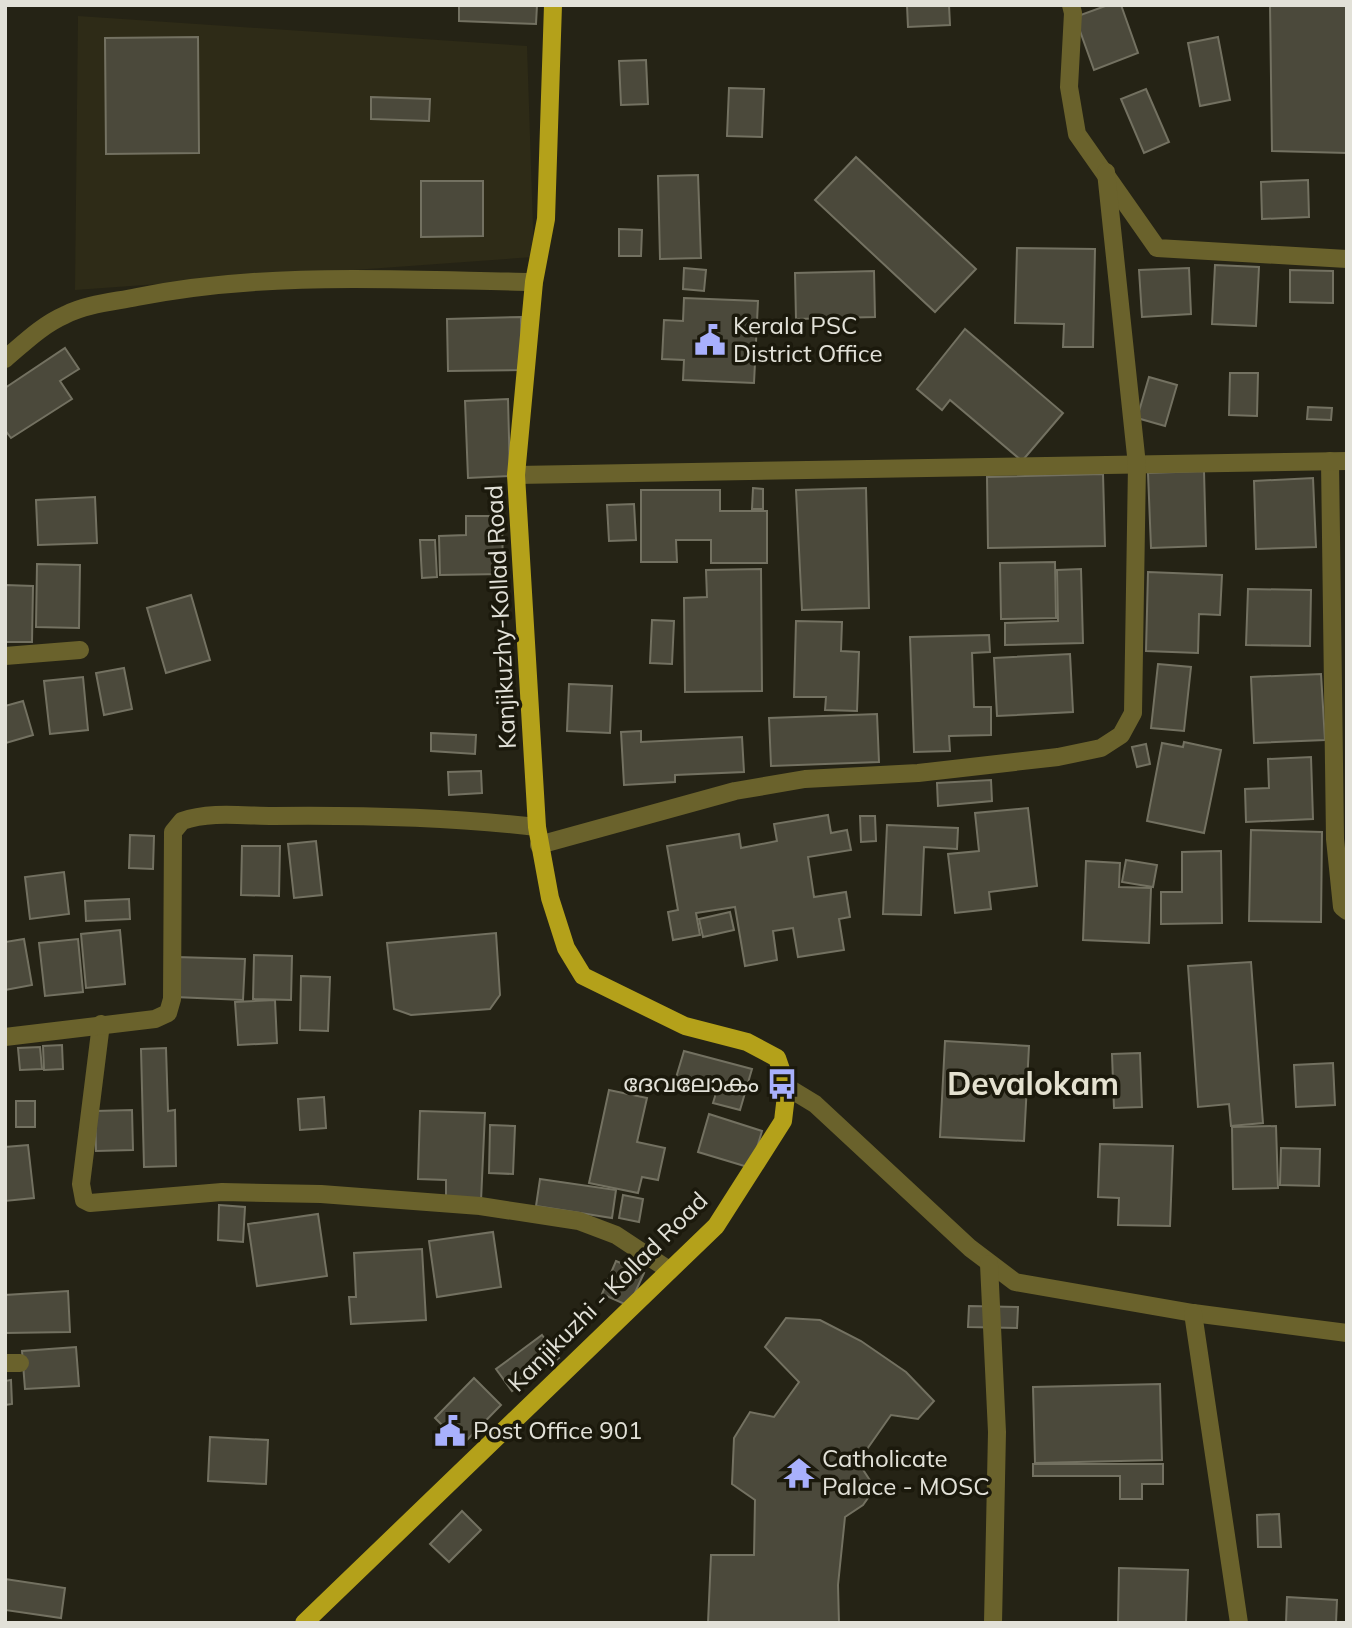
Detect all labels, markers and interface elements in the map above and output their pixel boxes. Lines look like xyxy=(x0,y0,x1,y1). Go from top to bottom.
place label: Kerala PSC District Office xyxy=(733,310,883,368)
public building icon: Kerala PSC District Office xyxy=(693,323,727,357)
street label: Kanjikuzhy-Kollad Road xyxy=(478,484,522,750)
district label: Devalokam xyxy=(947,1063,1119,1103)
bus stop icon: ദേവലോകം xyxy=(765,1067,799,1101)
place label: ദേവലോകം xyxy=(624,1068,759,1098)
street label: Kanjikuzhi - Kollad Road xyxy=(501,1185,713,1397)
public building icon: Post Office 901 xyxy=(433,1414,467,1448)
place label: Post Office 901 xyxy=(473,1415,642,1445)
place label: Catholicate Palace - MOSC xyxy=(822,1443,990,1501)
temple icon: Catholicate Palace - MOSC xyxy=(782,1456,816,1490)

